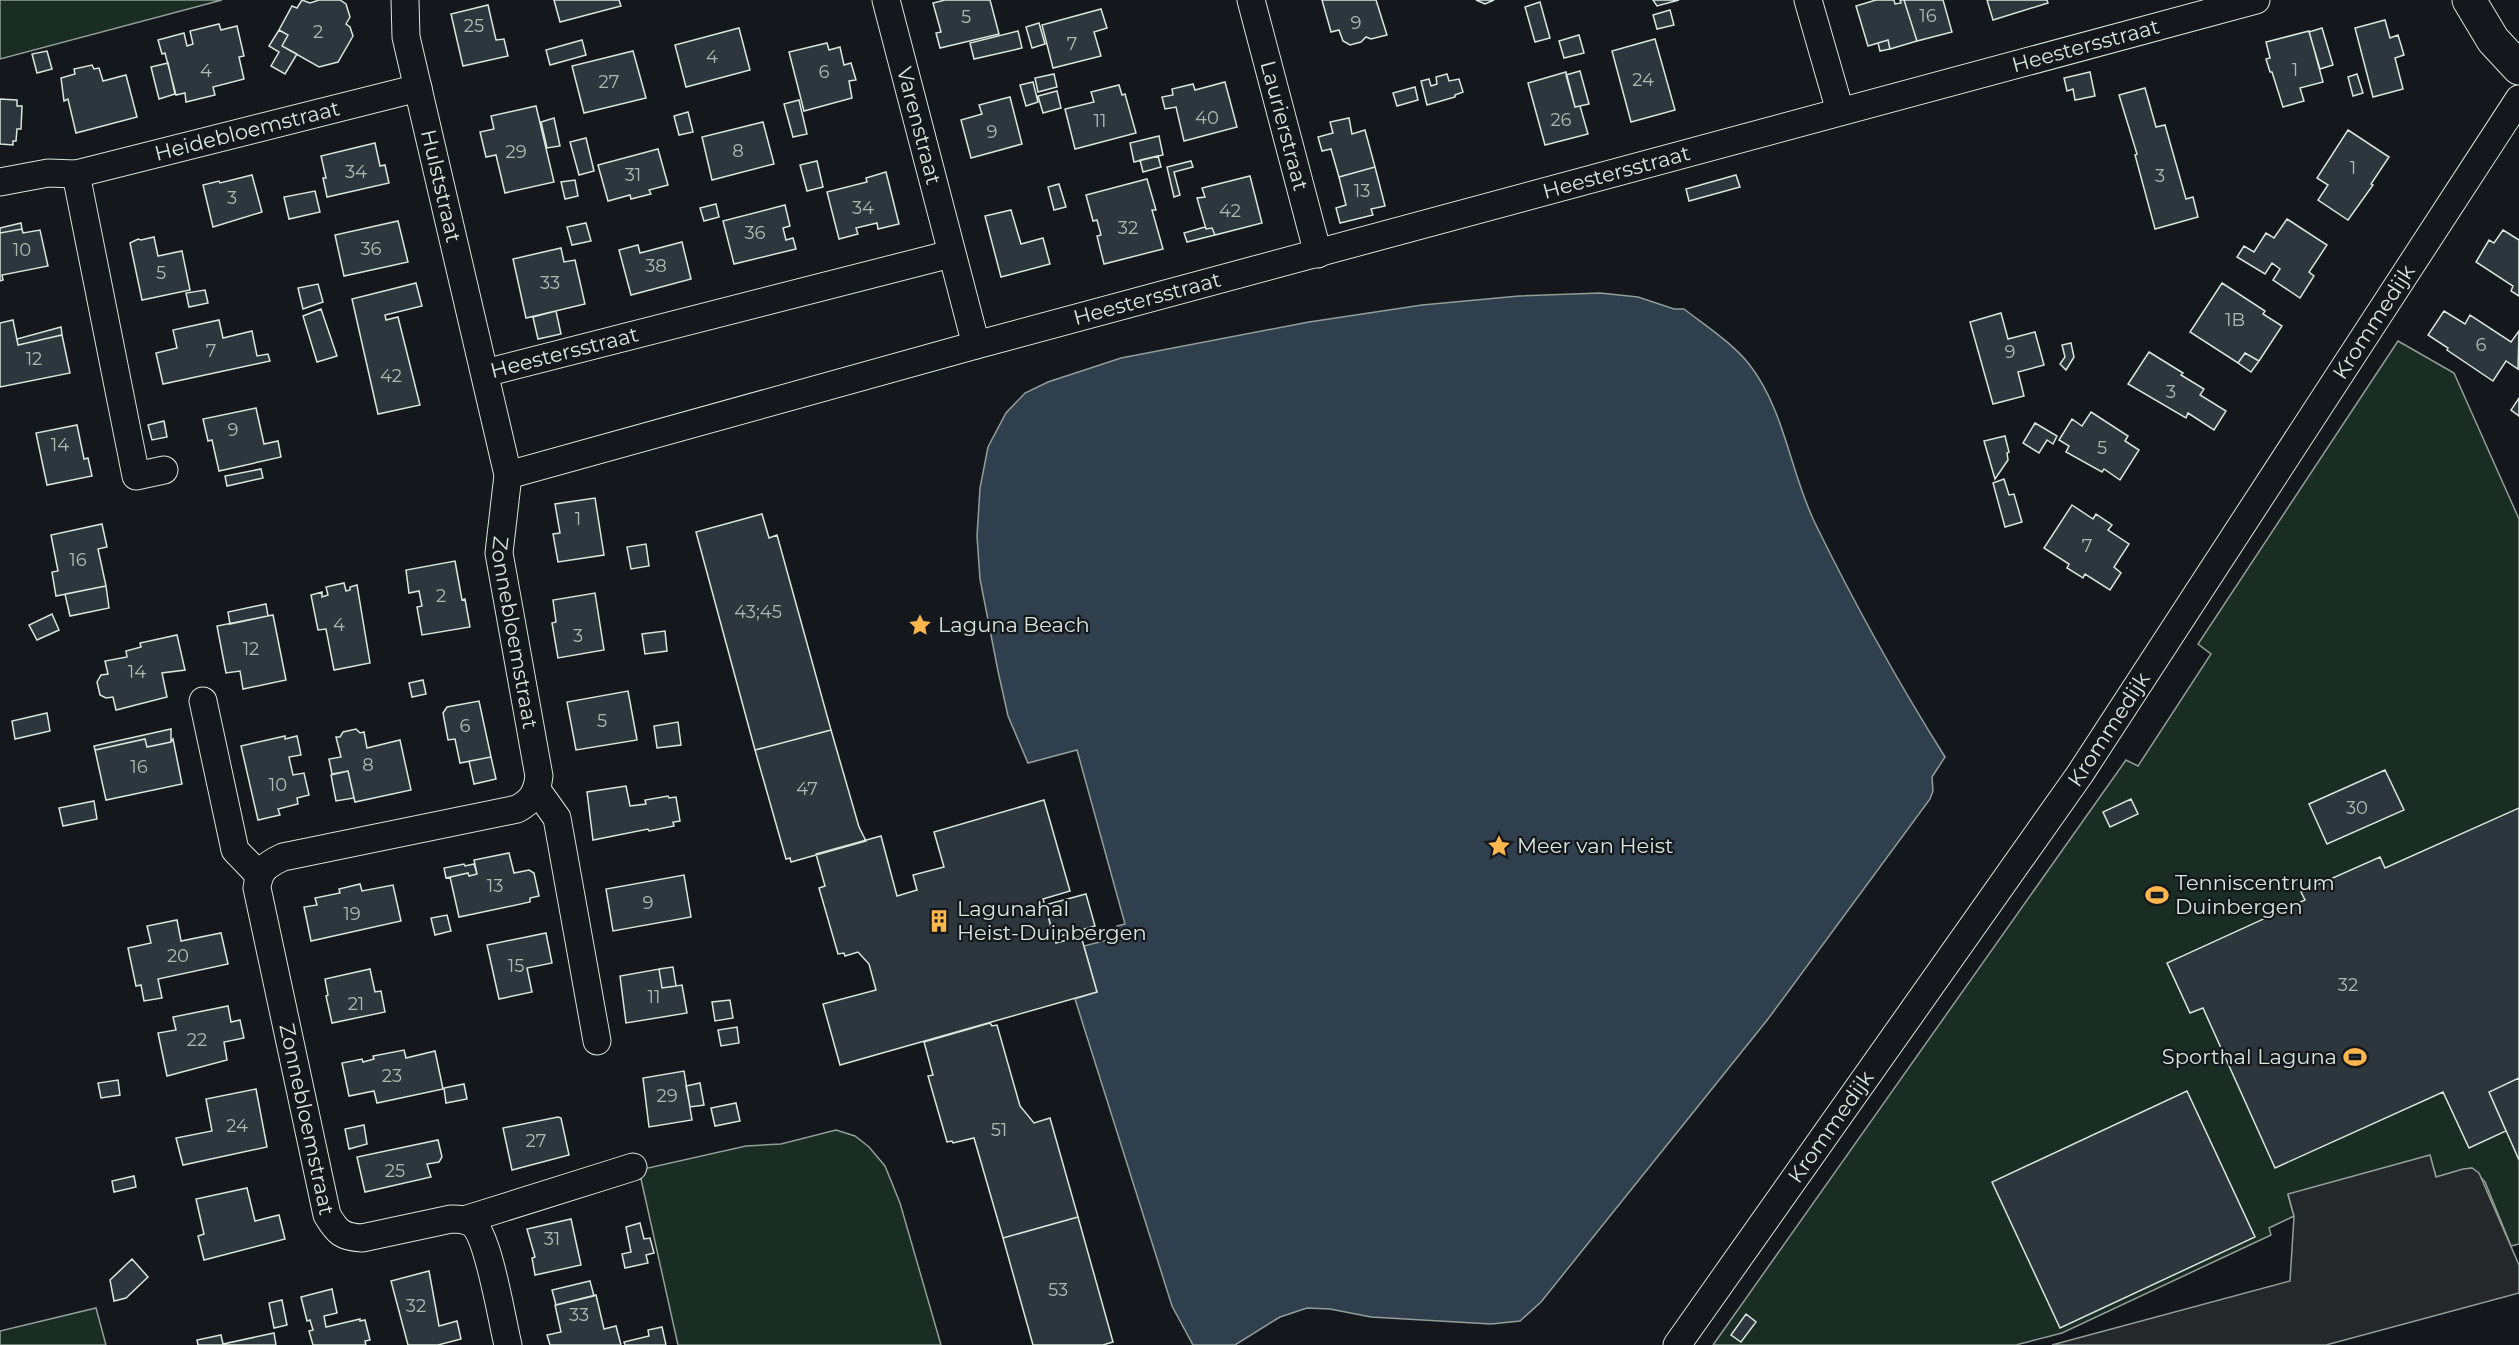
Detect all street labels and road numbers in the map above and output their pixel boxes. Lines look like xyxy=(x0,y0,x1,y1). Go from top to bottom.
street label: Heestersstraat xyxy=(2009,14,2162,77)
street label: Laurierstraat xyxy=(1256,58,1314,193)
street label: Varenstraat xyxy=(892,64,947,187)
street label: Heidebloemstraat xyxy=(152,95,342,166)
street label: Hulststraat xyxy=(416,127,466,245)
street label: Heestersstraat xyxy=(1540,140,1693,204)
street label: Krommedijk xyxy=(2327,259,2420,384)
street label: Heestersstraat xyxy=(1070,267,1224,330)
street label: Heestersstraat xyxy=(488,321,641,383)
street label: Zonnebloemstraat xyxy=(487,535,543,731)
street label: Krommedijk xyxy=(2062,667,2155,791)
street label: Zonnebloemstraat xyxy=(274,1021,340,1217)
street label: Krommedijk xyxy=(1782,1065,1879,1188)

